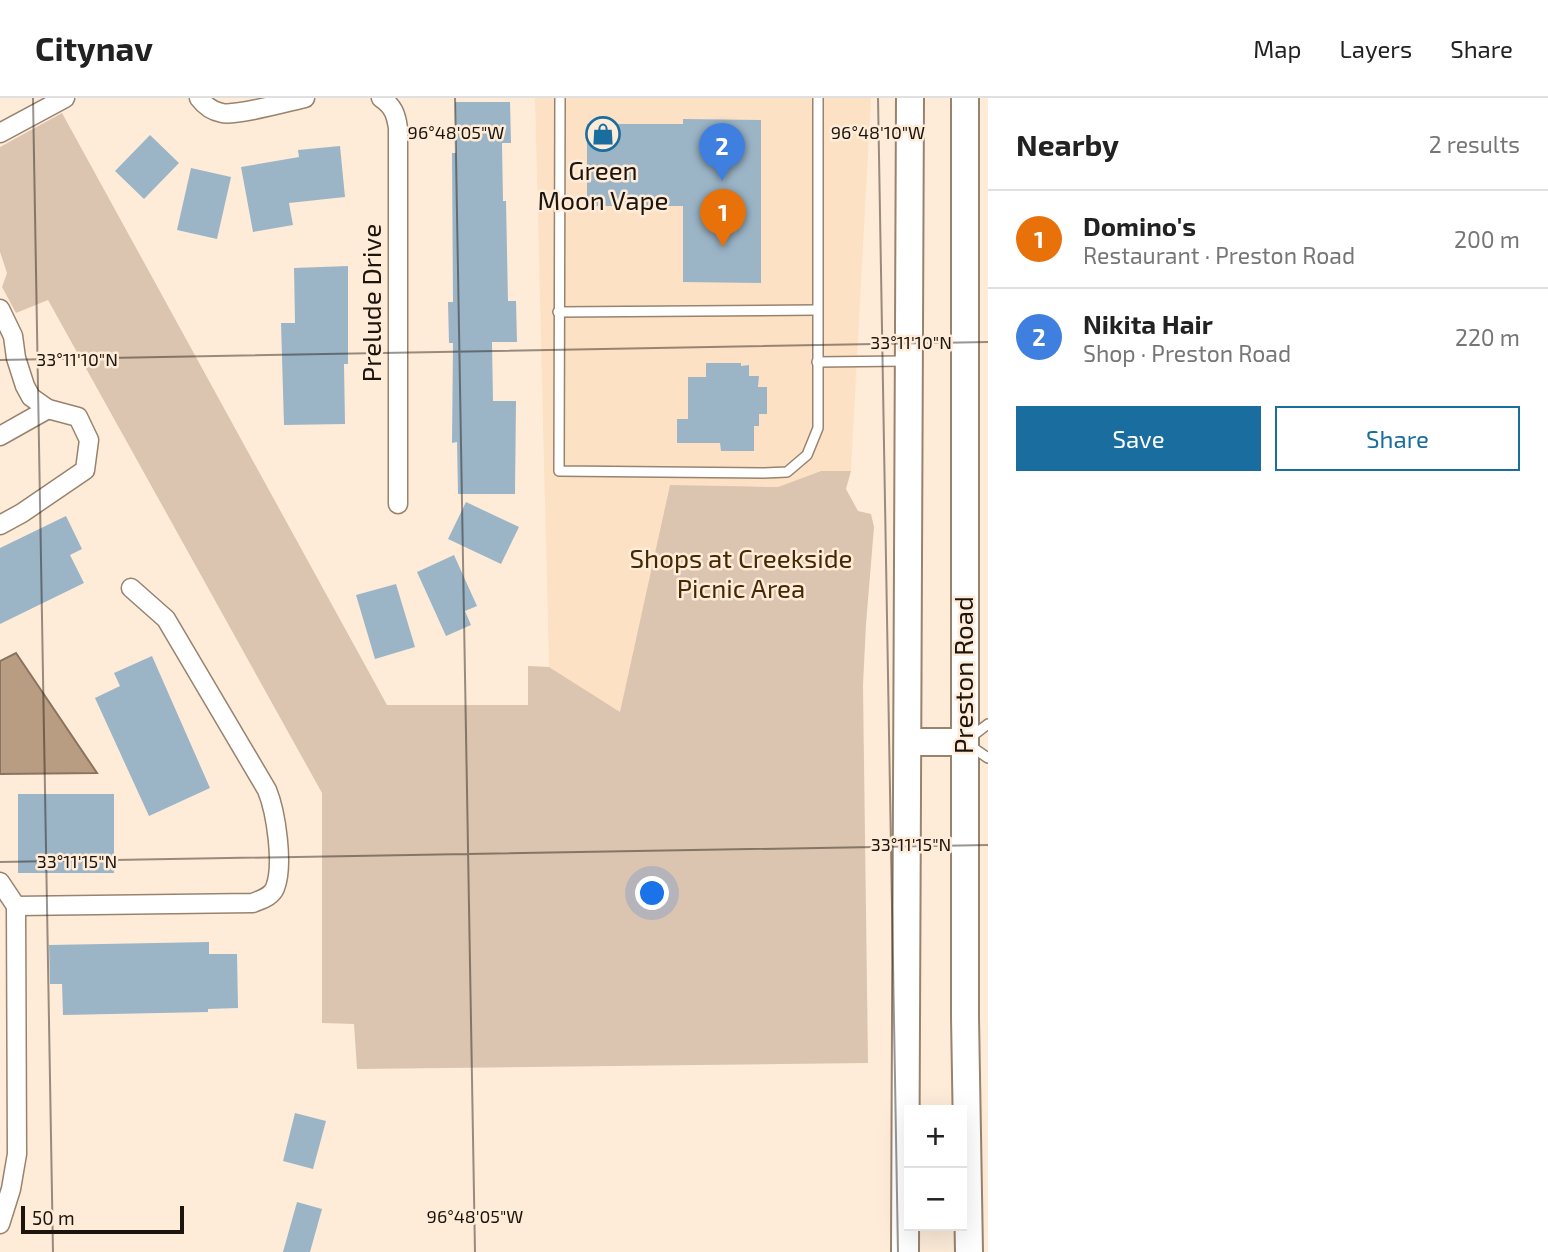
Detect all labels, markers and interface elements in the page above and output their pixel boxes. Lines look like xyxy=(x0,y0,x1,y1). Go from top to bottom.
text: Citynav xyxy=(35,28,153,68)
text: Map xyxy=(1253,34,1301,63)
text: Layers xyxy=(1339,34,1412,63)
text: Share xyxy=(1450,34,1513,63)
shop icon: Green Moon Vape xyxy=(584,115,622,153)
text: 96°48'05"W xyxy=(408,121,504,143)
text: 96°48'10"W xyxy=(831,121,925,143)
pin: 2 xyxy=(699,123,745,181)
text: Nearby xyxy=(1016,126,1119,162)
text: 2 results xyxy=(1429,130,1520,158)
place label: Green Moon Vape xyxy=(537,154,669,215)
pin: 1 xyxy=(700,189,746,247)
text: Domino's xyxy=(1083,210,1196,241)
street label: Prelude Drive xyxy=(355,224,386,382)
text: 1 xyxy=(1034,225,1044,253)
text: 200 m xyxy=(1454,225,1520,253)
text: Restaurant · Preston Road xyxy=(1083,241,1355,269)
text: Nikita Hair xyxy=(1083,308,1213,339)
text: 2 xyxy=(1032,323,1046,351)
text: 220 m xyxy=(1455,323,1520,351)
text: 33°11'10"N xyxy=(870,331,952,353)
text: Shop · Preston Road xyxy=(1083,339,1291,367)
text: 33°11'10"N xyxy=(36,348,118,370)
button: Save xyxy=(1016,406,1261,471)
button: Share xyxy=(1275,406,1520,471)
park label: Shops at Creekside Picnic Area xyxy=(629,542,853,603)
street label: Preston Road xyxy=(947,596,978,754)
text: 33°11'15"N xyxy=(871,833,951,855)
text: 33°11'15"N xyxy=(37,850,117,872)
your location xyxy=(635,876,669,910)
map controls xyxy=(904,1105,967,1231)
button: + xyxy=(904,1105,967,1168)
button: − xyxy=(904,1168,967,1231)
scale bar xyxy=(21,1203,184,1235)
text: 96°48'05"W xyxy=(427,1205,523,1227)
text: 50 m xyxy=(32,1206,75,1229)

